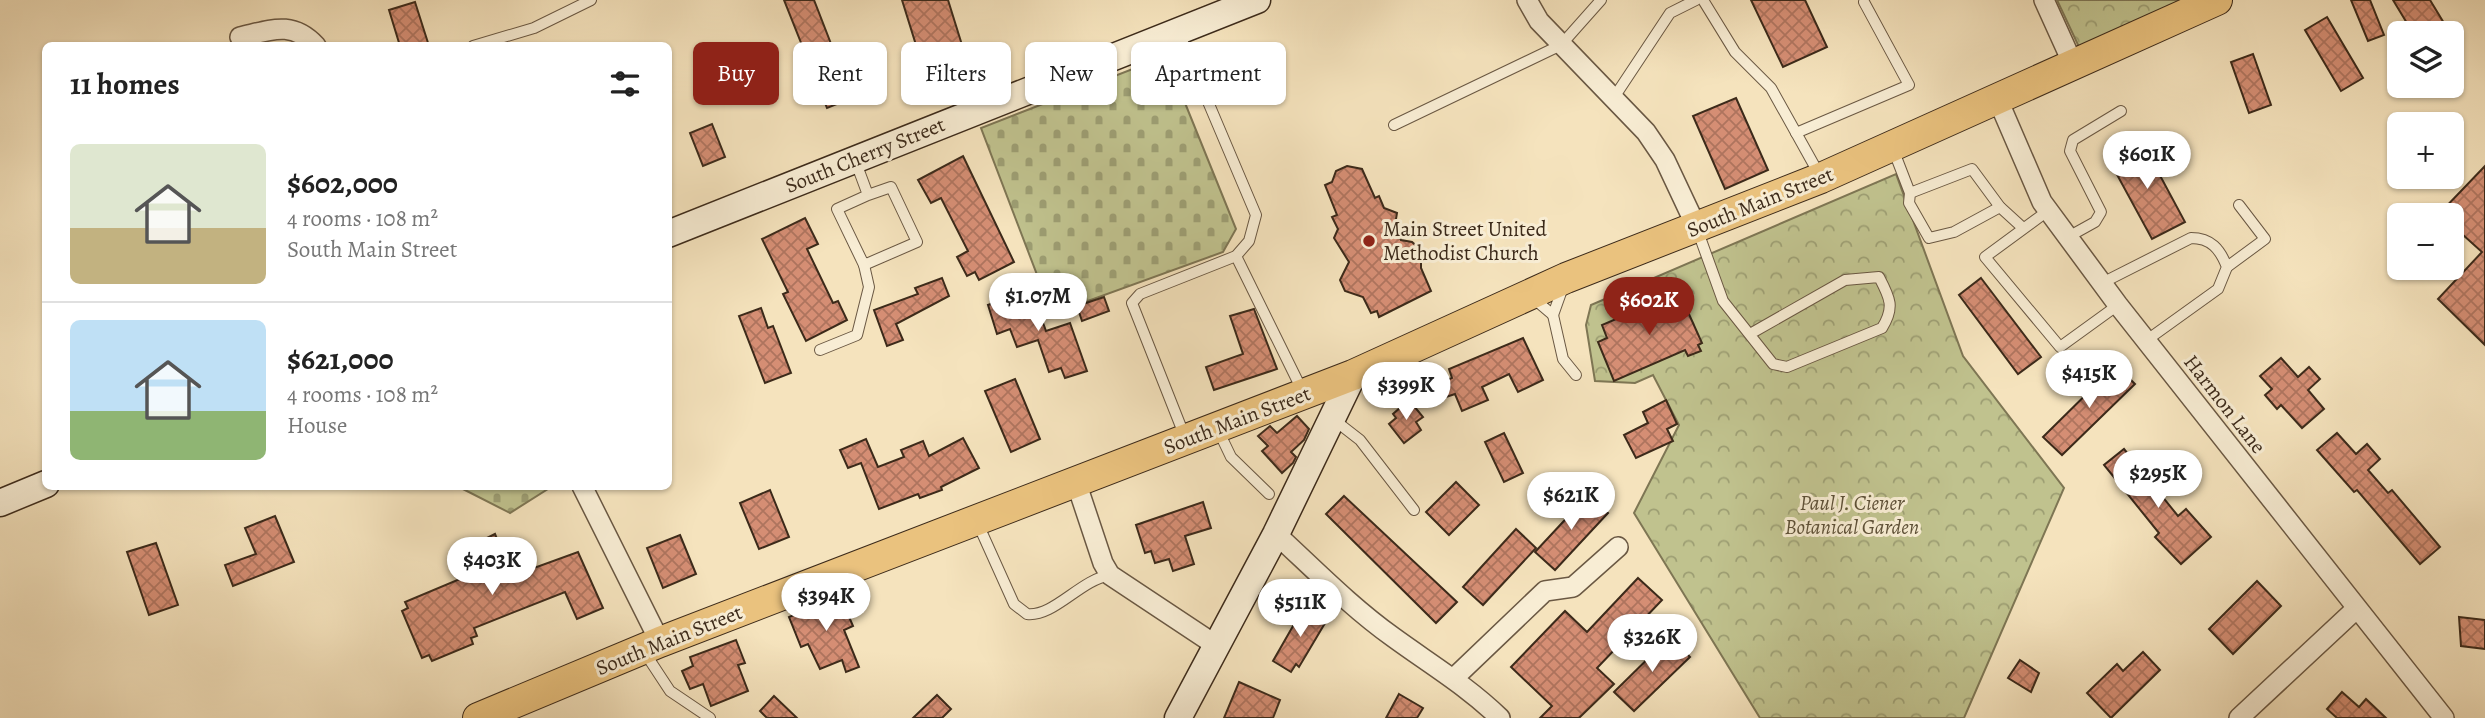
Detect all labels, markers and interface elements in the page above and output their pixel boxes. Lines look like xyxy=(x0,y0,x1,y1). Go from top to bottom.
map controls xyxy=(2387,21,2464,280)
button: layers xyxy=(2387,21,2464,98)
chip: Buy xyxy=(693,42,779,105)
chip: Rent xyxy=(793,42,887,105)
chip: Filters xyxy=(901,42,1011,105)
chip: New xyxy=(1025,42,1117,105)
chip: Apartment xyxy=(1131,42,1286,105)
text: 11 homes xyxy=(70,64,180,104)
icon: filters xyxy=(606,65,644,103)
street label: South Cherry Street xyxy=(781,110,949,200)
button: + xyxy=(2387,112,2464,189)
pin: $601K xyxy=(2098,132,2196,191)
text: $601K xyxy=(2119,138,2175,169)
street label: South Main Street xyxy=(1683,160,1837,244)
text: $602,000 xyxy=(287,163,398,203)
icon: home xyxy=(126,172,210,256)
text: 4 rooms · 108 m² xyxy=(287,203,438,234)
button: − xyxy=(2387,203,2464,280)
place label: Main Street United Methodist Church xyxy=(1383,215,1547,267)
marker: Main Street United Methodist Church xyxy=(1361,233,1377,249)
text: South Main Street xyxy=(287,234,457,265)
pin: $1.07M xyxy=(981,274,1095,333)
pin: $602K xyxy=(1600,278,1698,337)
text: $1.07M xyxy=(1005,280,1071,311)
text: $602K xyxy=(1619,284,1679,315)
text: $621,000 xyxy=(287,339,394,379)
icon: home xyxy=(126,348,210,432)
street label: Harmon Lane xyxy=(2178,349,2272,459)
pin: $415K xyxy=(2040,350,2138,410)
text: $415K xyxy=(2062,357,2116,388)
pin: $399K xyxy=(1357,362,1455,422)
text: $399K xyxy=(1377,369,1435,400)
text: 4 rooms · 108 m² xyxy=(287,379,438,410)
street label: South Main Street xyxy=(1159,379,1315,461)
text: House xyxy=(287,410,347,441)
pin: $295K xyxy=(2109,450,2207,510)
text: $295K xyxy=(2129,457,2187,488)
pin: $621K xyxy=(1522,472,1620,532)
text: $621K xyxy=(1543,479,1599,510)
park label: Paul J. Ciener Botanical Garden xyxy=(1785,489,1919,541)
pin: $403K xyxy=(443,538,541,597)
text: $403K xyxy=(463,544,521,575)
pin: $394K xyxy=(777,574,875,633)
text: $394K xyxy=(797,580,855,611)
pin: $511K xyxy=(1251,580,1349,639)
text: $511K xyxy=(1274,586,1326,617)
street label: South Main Street xyxy=(592,598,746,682)
pin: $326K xyxy=(1603,614,1701,674)
text: $326K xyxy=(1623,621,1681,652)

